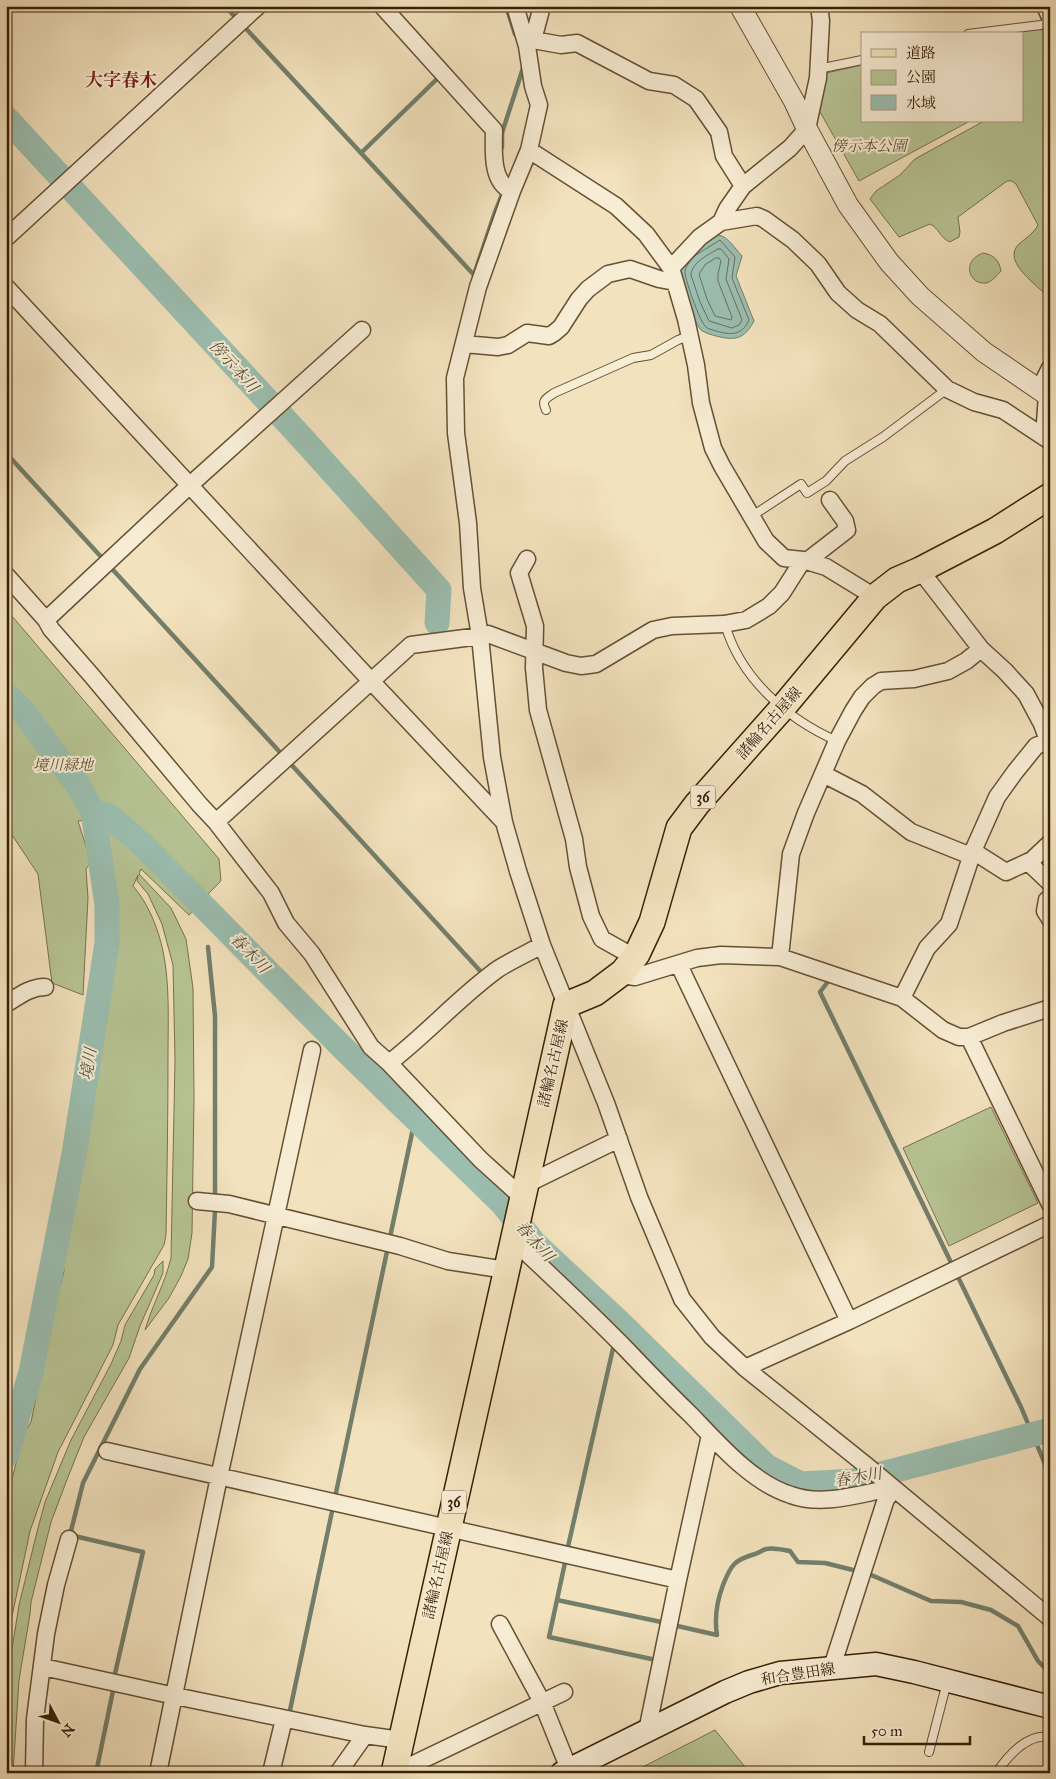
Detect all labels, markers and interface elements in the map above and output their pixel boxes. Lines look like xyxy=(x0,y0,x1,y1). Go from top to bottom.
legend xyxy=(861,32,1024,122)
text: 道路 xyxy=(906,44,936,62)
text: 公園 xyxy=(906,68,936,86)
district label: 大字春木 xyxy=(85,69,157,91)
text: 水域 xyxy=(906,94,936,112)
park label: 傍示本公園 xyxy=(831,137,909,155)
water label: 傍示本川 xyxy=(206,336,264,398)
street label: 諸輪名古屋線 xyxy=(733,683,805,763)
park label: 境川緑地 xyxy=(33,756,95,774)
road number: 36 xyxy=(690,786,716,809)
water label: 春木川 xyxy=(226,929,275,978)
street label: 諸輪名古屋線 xyxy=(534,1017,572,1109)
water label: 境川 xyxy=(76,1045,100,1081)
water label: 春木川 xyxy=(512,1217,559,1267)
water label: 春木川 xyxy=(833,1463,885,1491)
road number: 36 xyxy=(442,1490,466,1514)
street label: 諸輪名古屋線 xyxy=(419,1529,457,1621)
street label: 和合豊田線 xyxy=(760,1659,836,1689)
north arrow xyxy=(32,1696,82,1746)
scale bar xyxy=(864,1714,970,1746)
text: N xyxy=(57,1720,78,1740)
text: 50 m xyxy=(871,1722,903,1740)

